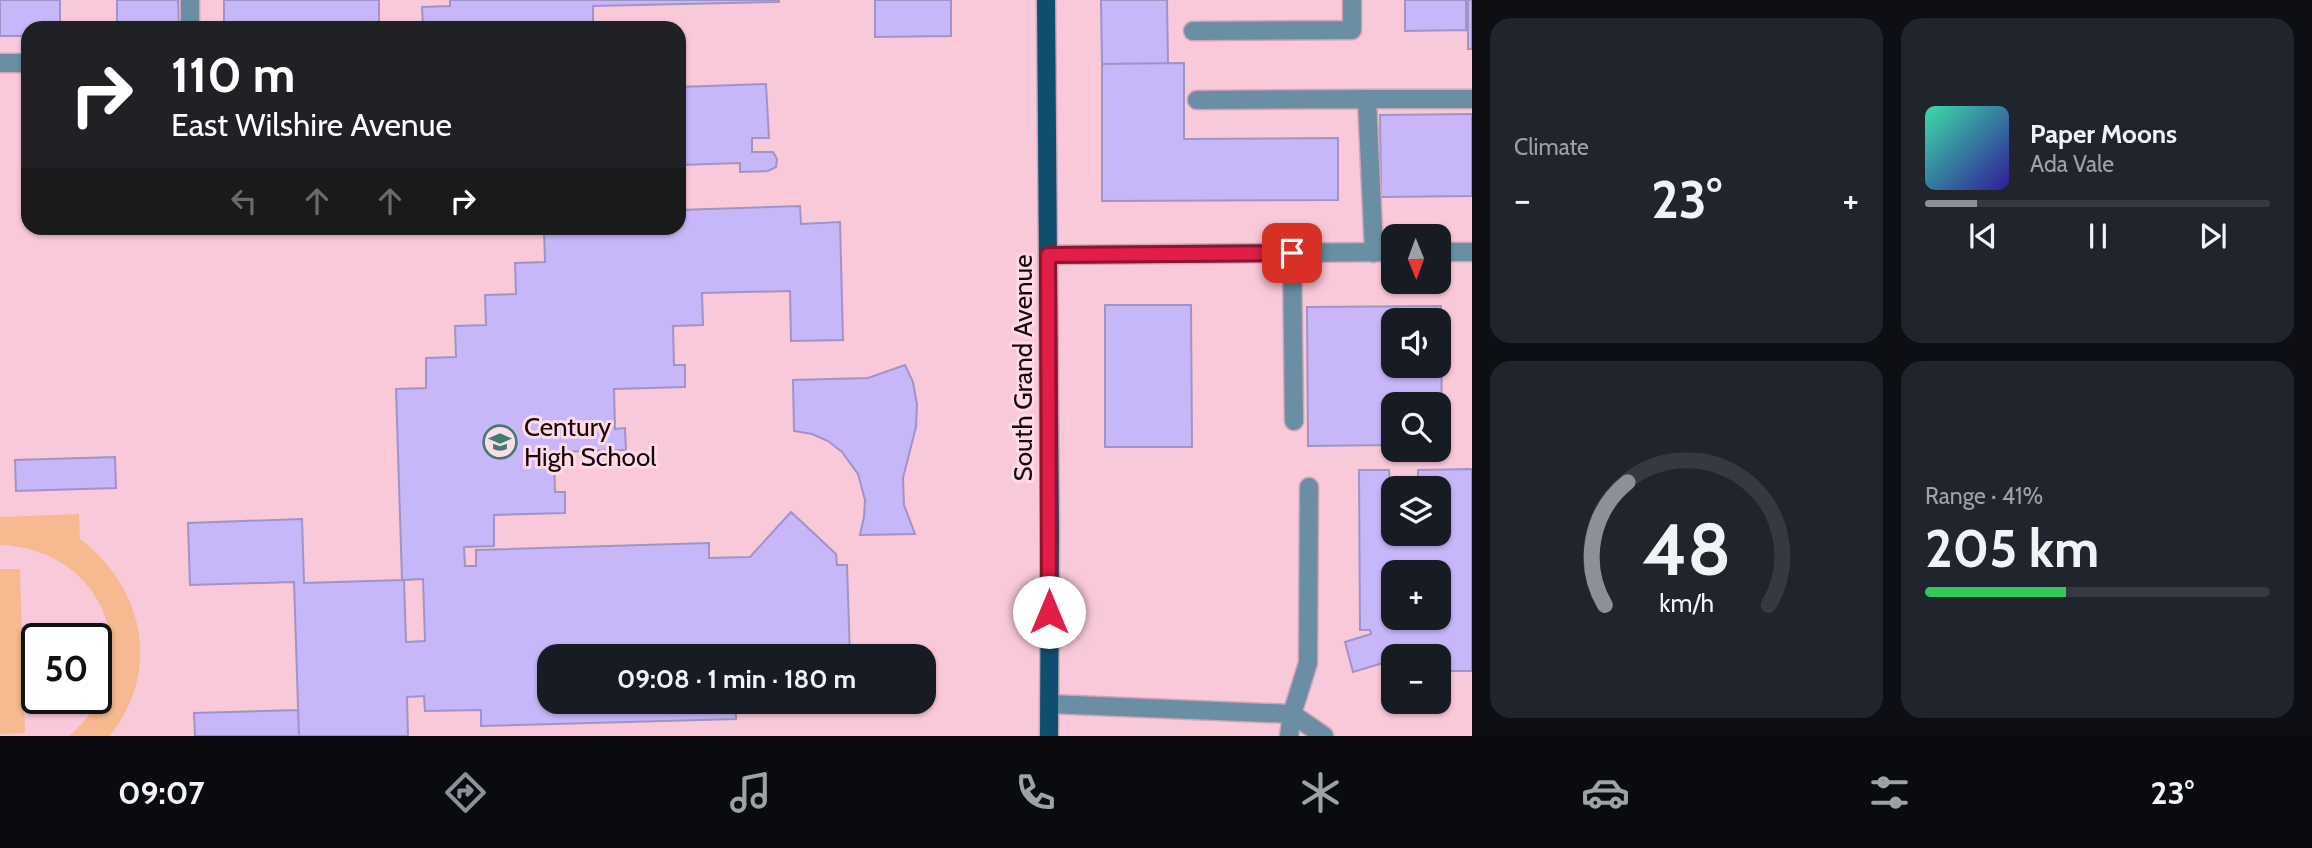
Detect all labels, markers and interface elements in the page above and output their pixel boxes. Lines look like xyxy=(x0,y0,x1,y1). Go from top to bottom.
text: 110 m xyxy=(171,45,295,104)
icon: right xyxy=(56,49,147,140)
text: East Wilshire Avenue xyxy=(171,105,452,144)
text: Paper Moons xyxy=(2030,118,2177,150)
text: Climate xyxy=(1514,133,1589,161)
text: Ada Vale xyxy=(2030,150,2114,178)
text: 23° xyxy=(1651,168,1722,231)
text: − xyxy=(1514,176,1531,223)
text: + xyxy=(1842,176,1859,223)
icon: left xyxy=(225,182,263,220)
icon: ahead xyxy=(298,182,336,220)
icon: ahead xyxy=(371,182,409,220)
icon: right xyxy=(444,182,482,220)
icon: previous xyxy=(1964,217,2002,255)
icon: pause xyxy=(2079,217,2117,255)
icon: next xyxy=(2194,217,2232,255)
pin xyxy=(1262,223,1322,283)
north arrow xyxy=(1381,224,1451,294)
map controls xyxy=(1381,224,1451,714)
icon: arrive xyxy=(1273,234,1311,272)
street label: South Grand Avenue xyxy=(1007,255,1039,481)
button: sound xyxy=(1381,308,1451,378)
button: search xyxy=(1381,392,1451,462)
place label: Century High School xyxy=(524,411,656,473)
school or university icon: Century High School xyxy=(481,423,519,461)
button: layers xyxy=(1381,476,1451,546)
text: Range · 41% xyxy=(1925,482,2043,510)
text: 48 xyxy=(1642,506,1731,594)
text: 205 km xyxy=(1925,517,2099,580)
button: + xyxy=(1381,560,1451,630)
position arrow xyxy=(1012,575,1086,649)
text: km/h xyxy=(1659,588,1714,618)
speed limit sign: 50 xyxy=(21,623,112,714)
button: − xyxy=(1381,644,1451,714)
text: 09:08 · 1 min · 180 m xyxy=(617,663,856,695)
icon: directions xyxy=(441,768,490,817)
icon: music xyxy=(726,768,775,817)
icon: phone xyxy=(1011,768,1060,817)
icon: climate xyxy=(1296,768,1345,817)
icon: car xyxy=(1581,768,1630,817)
icon: filters xyxy=(1865,768,1914,817)
text: 09:07 xyxy=(118,773,205,812)
text: 23° xyxy=(2150,773,2194,812)

